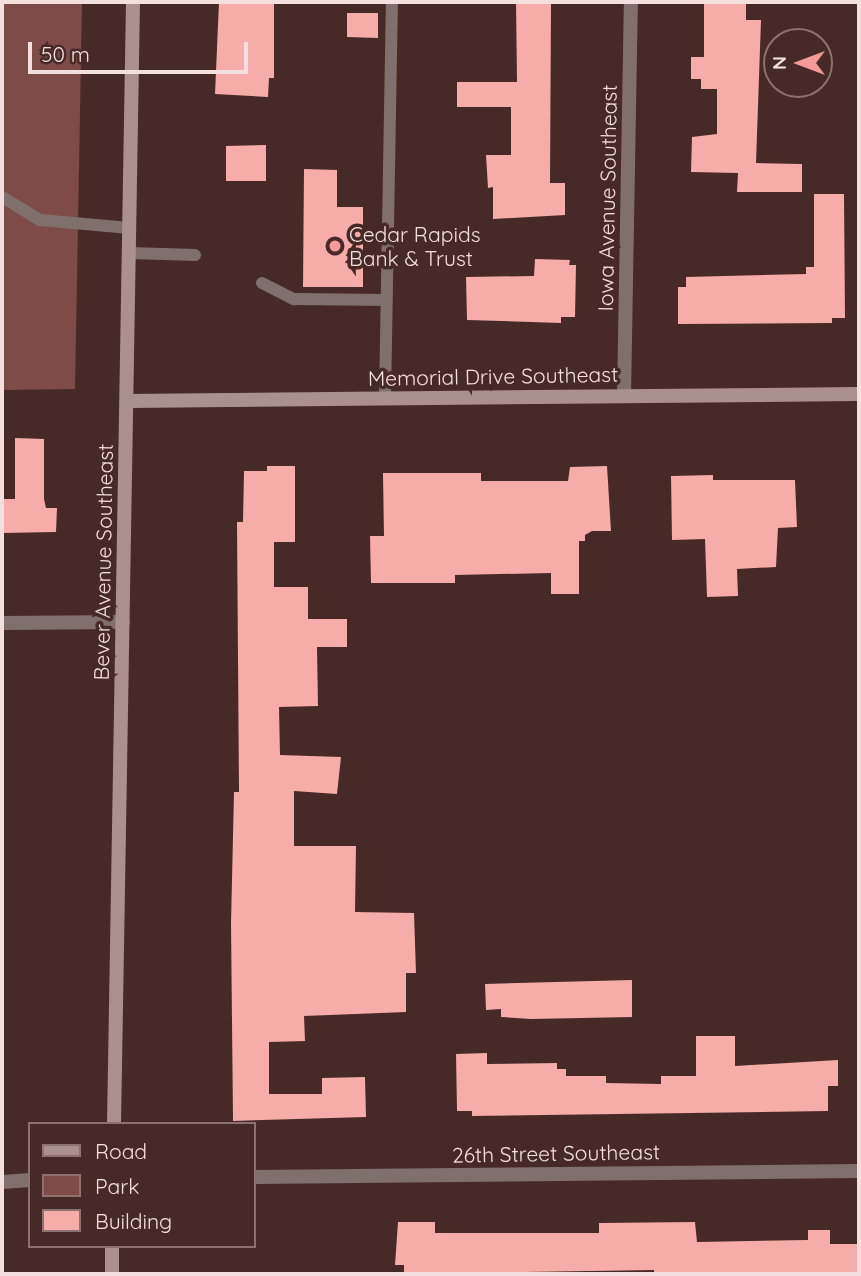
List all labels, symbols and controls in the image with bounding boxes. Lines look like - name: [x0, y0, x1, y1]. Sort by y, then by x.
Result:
- scale bar: [32, 28, 252, 72]
- north arrow: [763, 28, 833, 98]
- text: 50 m: [41, 41, 90, 67]
- text: N: [767, 56, 791, 70]
- street label: Iowa Avenue Southeast: [592, 84, 622, 312]
- place label: Cedar Rapids Bank & Trust: [349, 221, 481, 271]
- marker: Cedar Rapids Bank & Trust: [327, 238, 343, 254]
- street label: Memorial Drive Southeast: [368, 361, 618, 391]
- street label: Bever Avenue Southeast: [88, 443, 118, 681]
- legend: [28, 1122, 256, 1248]
- text: Road: [95, 1138, 147, 1164]
- street label: 26th Street Southeast: [452, 1139, 660, 1167]
- text: Park: [95, 1173, 139, 1199]
- text: Building: [95, 1208, 172, 1234]

